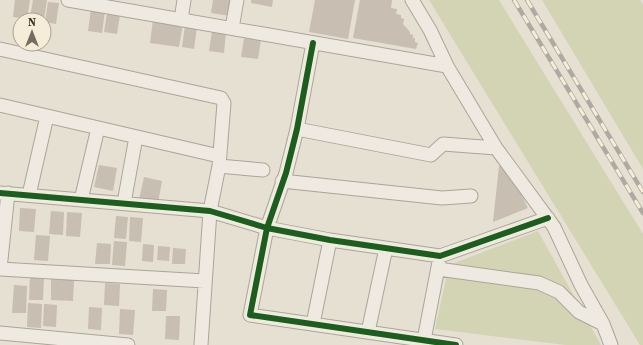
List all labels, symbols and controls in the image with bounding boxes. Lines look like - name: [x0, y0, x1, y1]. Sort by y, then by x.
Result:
- north arrow: [12, 12, 52, 52]
- text: N: [28, 15, 36, 30]

